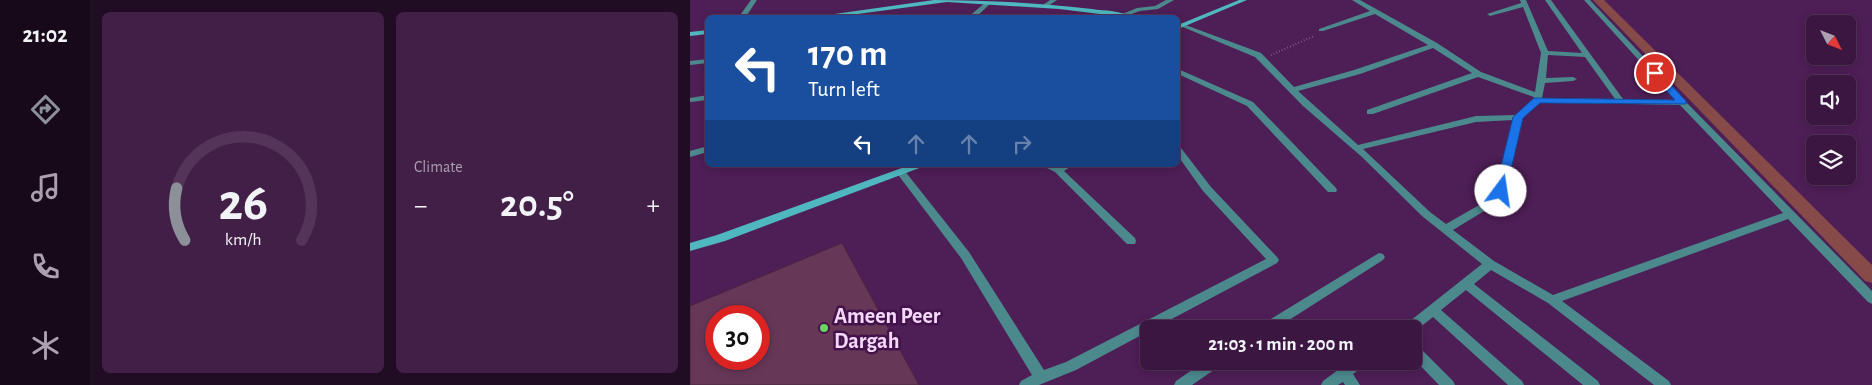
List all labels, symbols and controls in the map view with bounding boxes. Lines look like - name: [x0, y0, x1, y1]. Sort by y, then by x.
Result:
- north arrow: [1806, 15, 1856, 65]
- map controls: [1806, 15, 1856, 185]
- text: 21:02: [22, 24, 68, 46]
- icon: left: [725, 35, 790, 100]
- text: 170 m: [808, 37, 888, 72]
- pin: [1634, 52, 1676, 94]
- icon: arrive: [1641, 59, 1669, 87]
- button: sound: [1806, 75, 1856, 125]
- text: Turn left: [808, 78, 880, 100]
- icon: directions: [28, 92, 63, 127]
- icon: left: [849, 130, 877, 158]
- icon: ahead: [902, 130, 930, 158]
- icon: ahead: [955, 130, 983, 158]
- icon: right: [1008, 130, 1036, 158]
- button: layers: [1806, 135, 1856, 185]
- text: Climate: [414, 159, 463, 175]
- position arrow: [1474, 164, 1526, 216]
- icon: music: [28, 170, 63, 205]
- text: 26: [218, 177, 268, 229]
- text: 20.5°: [500, 186, 574, 224]
- text: −: [414, 192, 427, 220]
- text: +: [647, 192, 660, 220]
- text: km/h: [225, 231, 261, 249]
- icon: phone: [28, 249, 63, 284]
- speed limit sign: 30: [705, 305, 770, 370]
- place label: Ameen Peer Dargah: [834, 305, 941, 352]
- marker: Ameen Peer Dargah: [818, 322, 830, 334]
- icon: climate: [28, 328, 63, 363]
- text: 21:03 · 1 min · 200 m: [1208, 335, 1354, 354]

